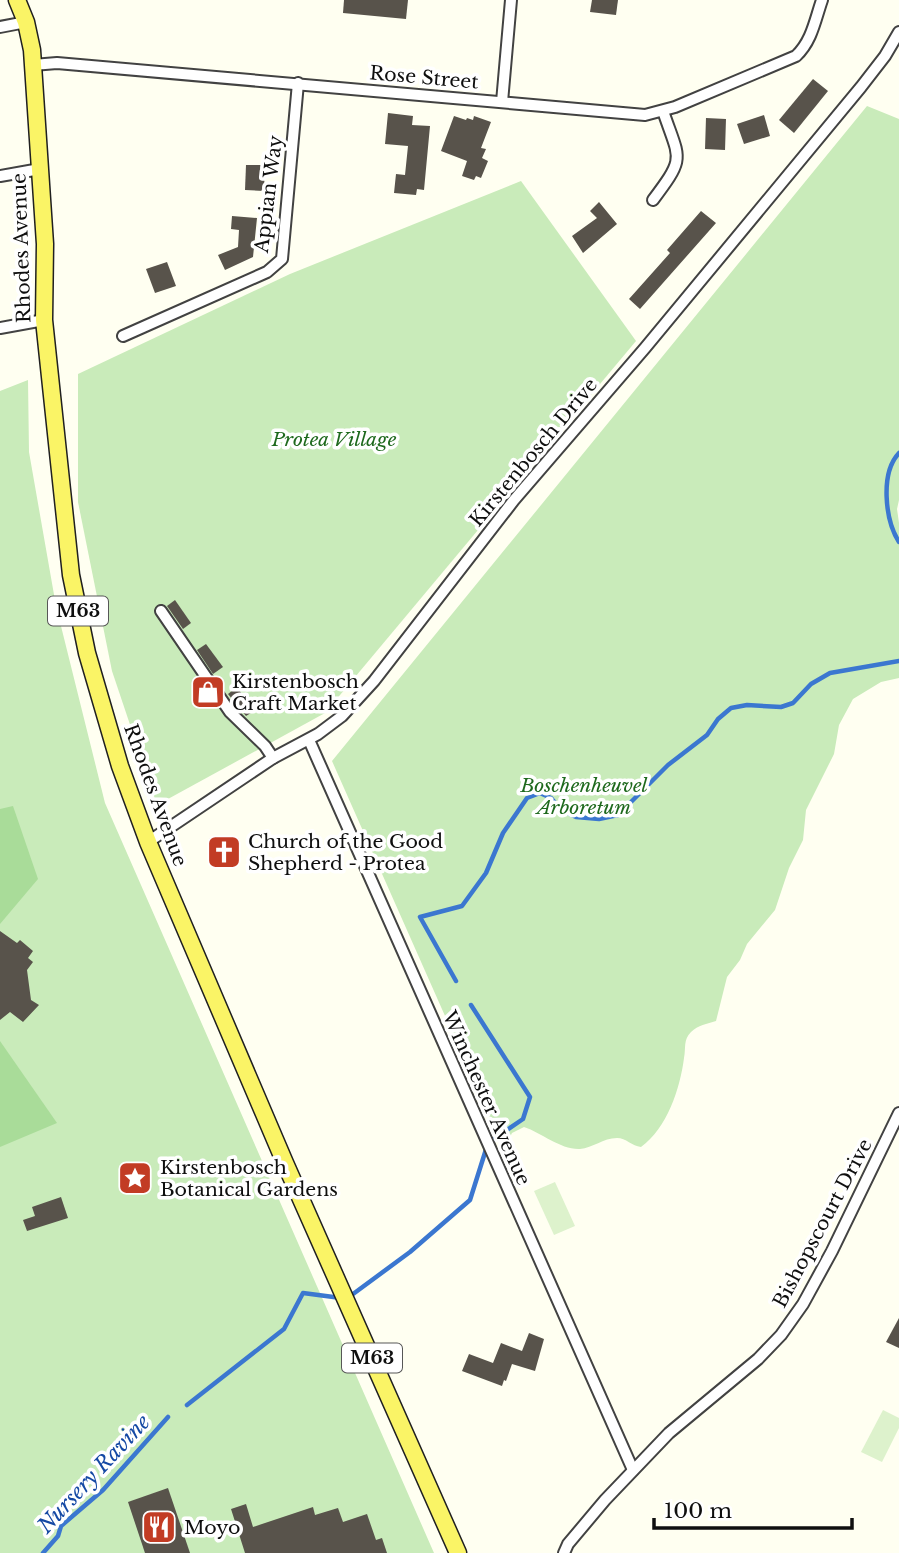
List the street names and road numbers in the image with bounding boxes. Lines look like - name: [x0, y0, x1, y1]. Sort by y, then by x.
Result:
- street label: Rose Street: [368, 61, 480, 94]
- street label: Appian Way: [250, 134, 287, 255]
- street label: Rhodes Avenue: [7, 173, 36, 323]
- street label: Kirstenbosch Drive: [465, 373, 602, 531]
- road number: M63: [48, 596, 108, 626]
- street label: Rhodes Avenue: [119, 721, 192, 870]
- street label: Winchester Avenue: [437, 1007, 535, 1189]
- street label: Bishopscourt Drive: [768, 1135, 877, 1312]
- road number: M63: [342, 1344, 402, 1372]

